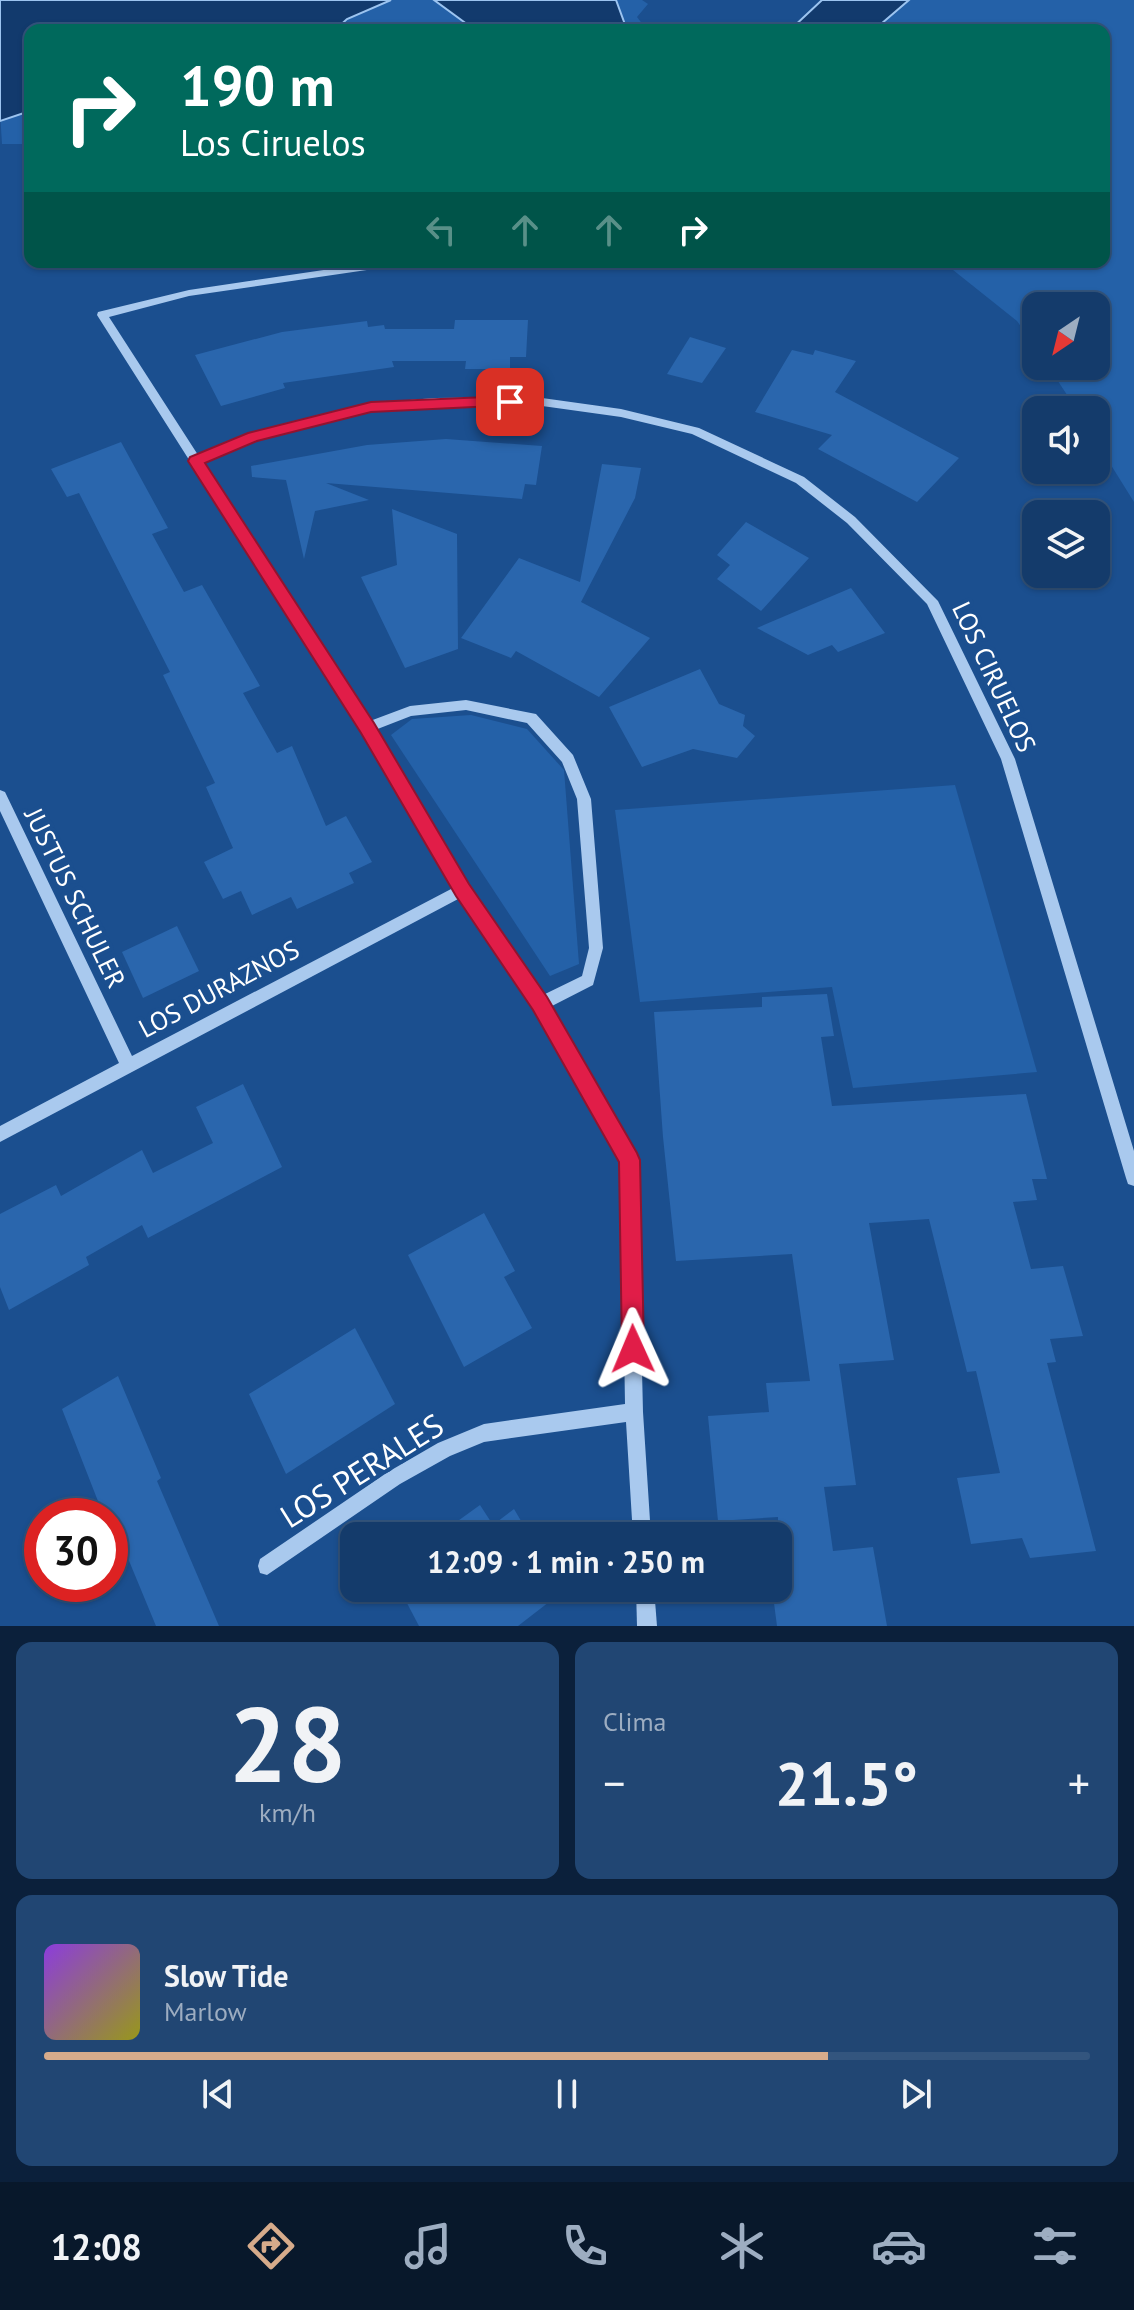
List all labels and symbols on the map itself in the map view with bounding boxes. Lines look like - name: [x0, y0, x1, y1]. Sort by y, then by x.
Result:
- north arrow: [1022, 292, 1110, 380]
- pin: [476, 368, 544, 436]
- street label: LOS CIRUELOS: [945, 596, 1044, 757]
- street label: JUSTUS SCHULER: [17, 801, 133, 993]
- street label: LOS DURAZNOS: [133, 932, 305, 1045]
- position arrow: [591, 1307, 675, 1391]
- street label: LOS PERALES: [272, 1403, 451, 1537]
- speed limit sign: 30: [24, 1498, 128, 1602]

